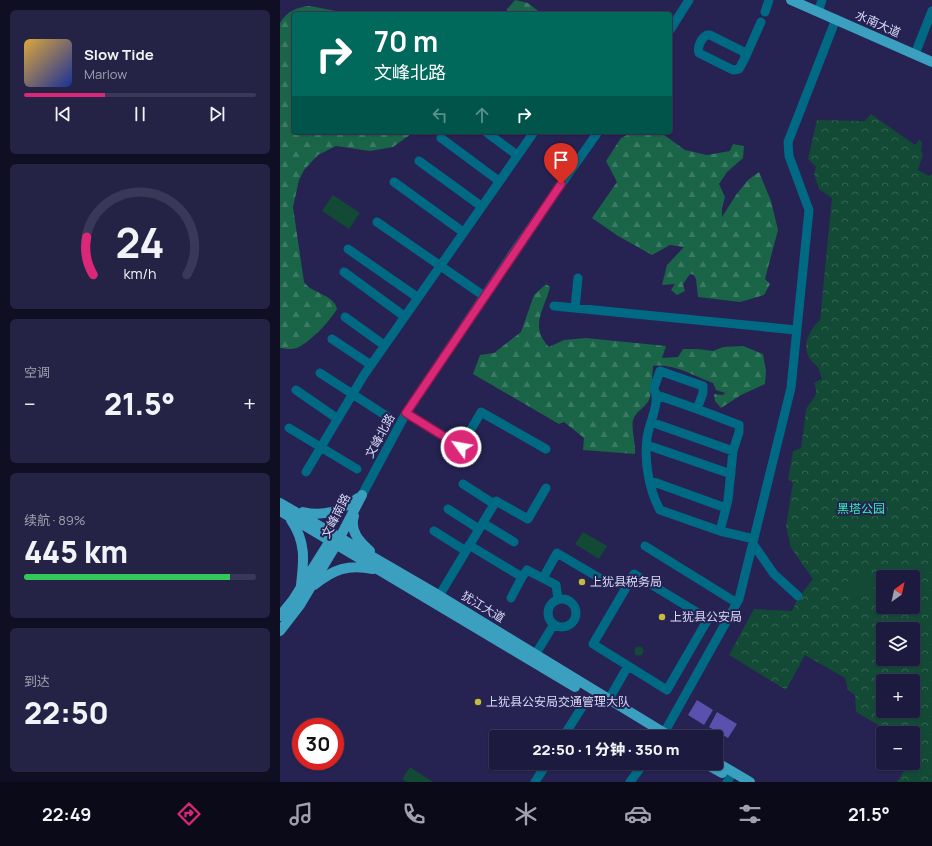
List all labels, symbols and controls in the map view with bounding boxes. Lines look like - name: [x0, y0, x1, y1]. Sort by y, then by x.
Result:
- street label: 水南大道: [853, 6, 904, 41]
- text: 70 m: [374, 22, 438, 60]
- icon: right: [308, 28, 360, 80]
- text: Slow Tide: [84, 44, 154, 65]
- text: 文峰北路: [374, 60, 446, 84]
- text: Marlow: [84, 65, 127, 83]
- icon: previous: [52, 103, 74, 125]
- icon: pause: [129, 103, 151, 125]
- icon: next: [206, 103, 228, 125]
- icon: left: [429, 104, 451, 126]
- icon: ahead: [471, 104, 493, 126]
- icon: right: [513, 104, 535, 126]
- pin: [544, 143, 578, 184]
- icon: arrive: [550, 149, 572, 171]
- text: 24: [115, 213, 165, 269]
- text: km/h: [123, 263, 157, 282]
- text: 空调: [24, 363, 50, 381]
- text: 21.5°: [104, 383, 175, 424]
- text: −: [24, 389, 36, 419]
- text: +: [243, 389, 256, 419]
- street label: 文峰北路: [361, 411, 398, 461]
- position arrow: [440, 426, 482, 468]
- street label: 文峰南路: [317, 491, 354, 541]
- park label: 黑塔公园: [837, 500, 885, 517]
- text: 续航 · 89%: [24, 511, 85, 529]
- text: 445 km: [24, 531, 128, 572]
- north arrow: [876, 570, 920, 614]
- map controls: [876, 570, 920, 770]
- place label: 上犹县税务局: [590, 573, 662, 590]
- marker: 上犹县税务局: [577, 577, 587, 587]
- street label: 犹江大道: [458, 587, 508, 626]
- place label: 上犹县公安局: [670, 608, 742, 625]
- marker: 上犹县公安局: [657, 612, 667, 622]
- button: layers: [876, 622, 920, 666]
- text: 到达: [24, 672, 50, 690]
- button: +: [876, 674, 920, 718]
- text: 22:50: [24, 692, 109, 733]
- place label: 上犹县公安局交通管理大队: [486, 693, 630, 710]
- marker: 上犹县公安局交通管理大队: [473, 697, 483, 707]
- speed limit sign: 30: [292, 718, 344, 770]
- button: −: [876, 726, 920, 770]
- text: 22:50 · 1 分钟 · 350 m: [532, 739, 680, 760]
- icon: directions: [175, 800, 203, 828]
- icon: music: [287, 800, 315, 828]
- icon: phone: [400, 800, 428, 828]
- icon: climate: [512, 800, 540, 828]
- icon: car: [624, 800, 652, 828]
- icon: filters: [736, 800, 764, 828]
- text: 22:49: [42, 802, 91, 826]
- text: 21.5°: [848, 802, 890, 826]

